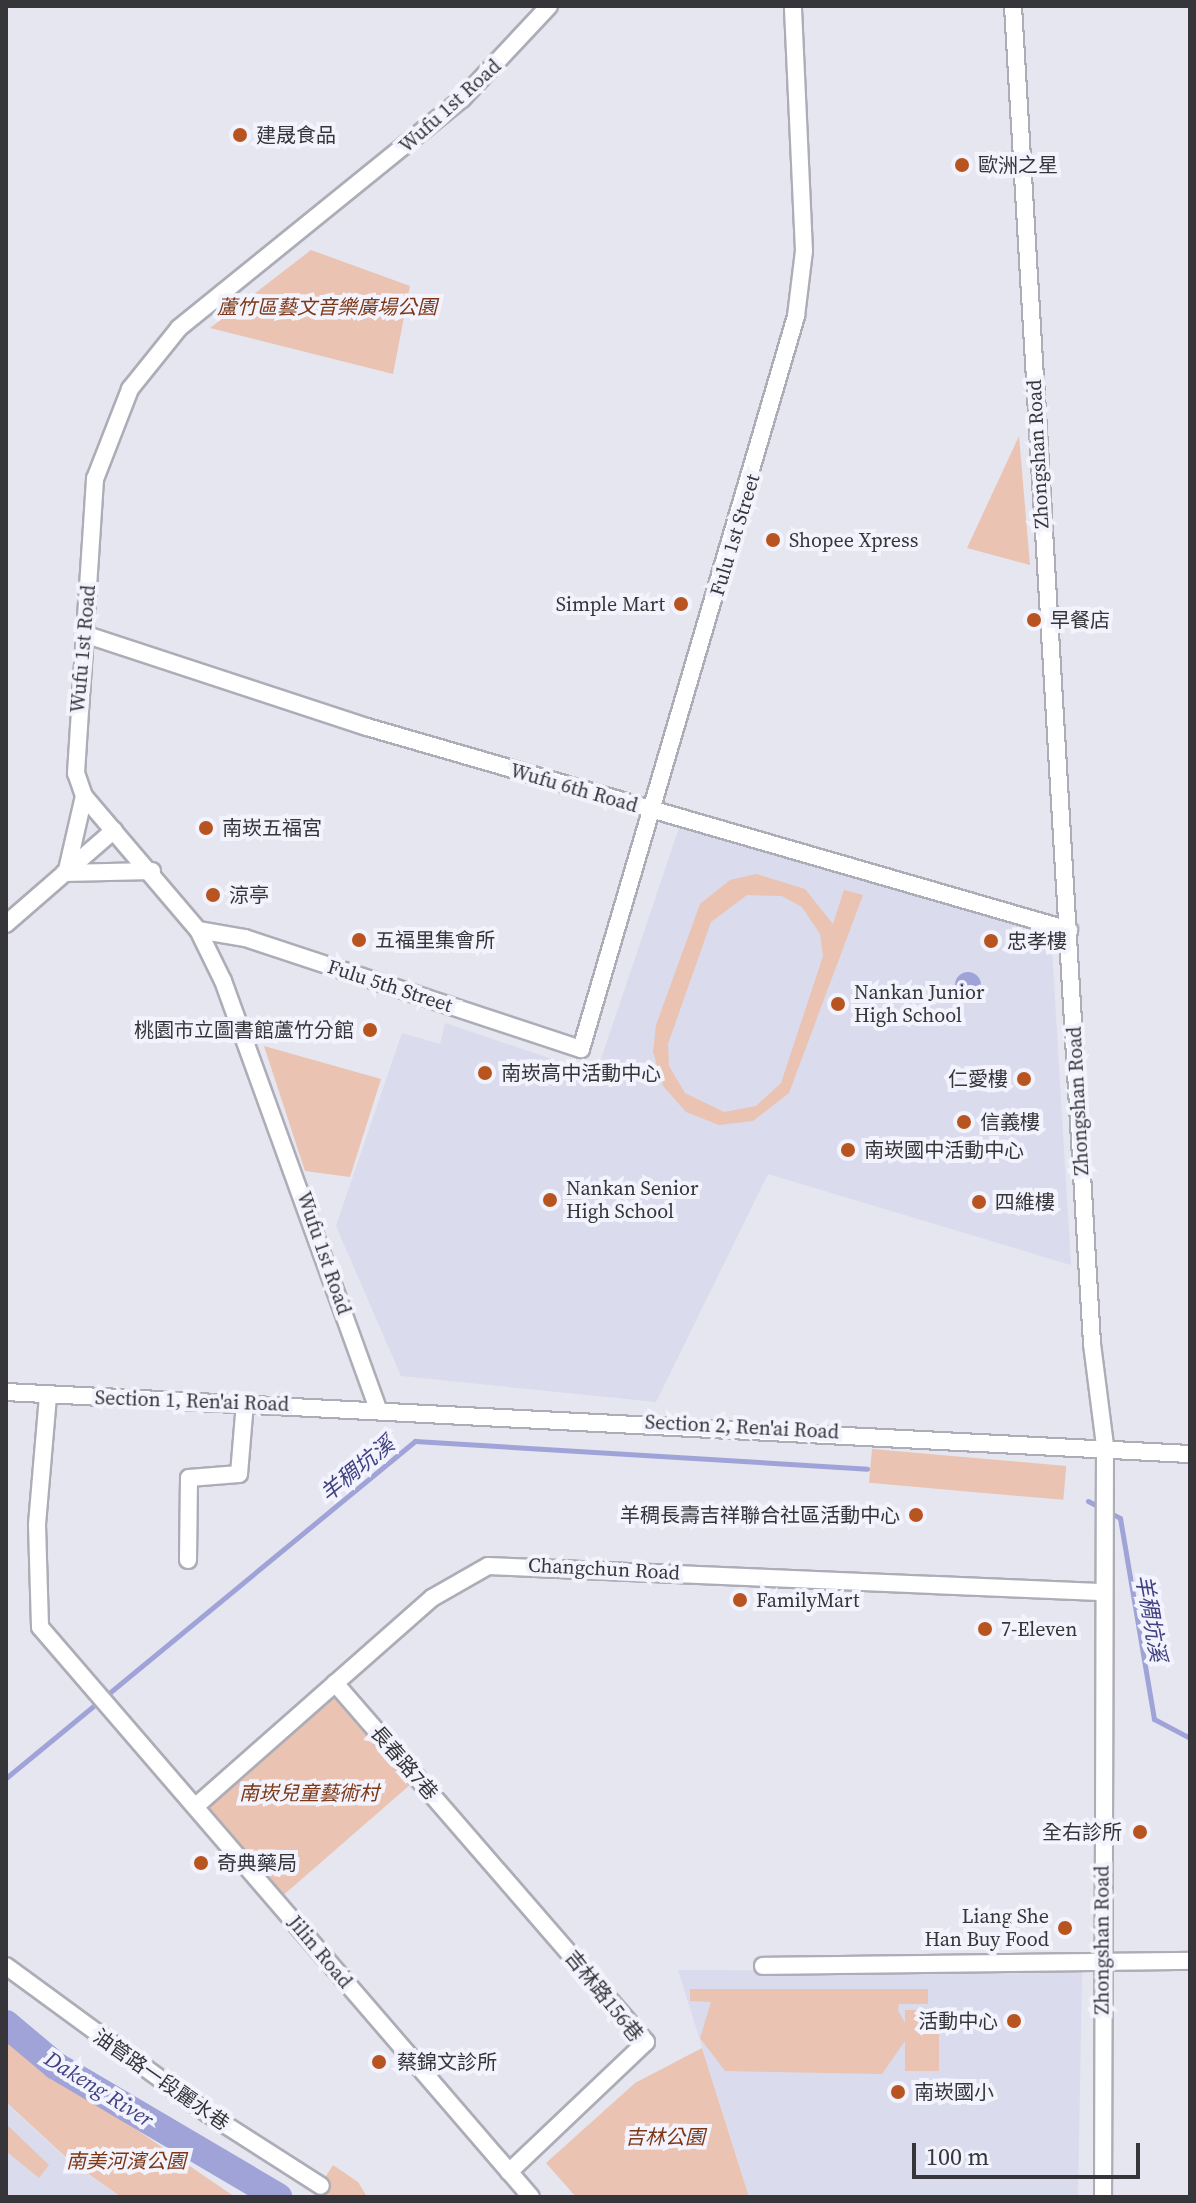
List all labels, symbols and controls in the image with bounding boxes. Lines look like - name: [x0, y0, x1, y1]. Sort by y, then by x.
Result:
- street label: Wufu 1st Road: [394, 54, 506, 158]
- place label: 建晟食品: [256, 123, 336, 147]
- marker: 建晟食品: [231, 126, 249, 144]
- place label: 歐洲之星: [978, 153, 1058, 177]
- marker: 歐洲之星: [953, 156, 971, 174]
- park label: 蘆竹區藝文音樂廣場公園: [217, 295, 437, 319]
- street label: Zhongshan Road: [1022, 379, 1054, 529]
- street label: Fulu 1st Street: [705, 471, 765, 599]
- place label: Shopee Xpress: [789, 528, 918, 552]
- marker: Shopee Xpress: [764, 531, 782, 549]
- street label: Wufu 1st Road: [65, 584, 101, 714]
- place label: Simple Mart: [556, 592, 665, 616]
- marker: Simple Mart: [672, 595, 690, 613]
- place label: 早餐店: [1050, 608, 1110, 632]
- marker: 早餐店: [1025, 611, 1043, 629]
- street label: Wufu 6th Road: [507, 758, 641, 818]
- place label: 南崁五福宮: [222, 816, 322, 840]
- marker: 南崁五福宮: [197, 819, 215, 837]
- place label: 涼亭: [229, 883, 269, 907]
- marker: 涼亭: [204, 886, 222, 904]
- place label: 五福里集會所: [375, 928, 495, 952]
- place label: 忠孝樓: [1007, 929, 1067, 953]
- marker: 五福里集會所: [350, 931, 368, 949]
- marker: 忠孝樓: [982, 932, 1000, 950]
- street label: Fulu 5th Street: [325, 955, 455, 1017]
- place label: Nankan Junior High School: [854, 980, 985, 1027]
- marker: Nankan Junior High School: [829, 995, 847, 1013]
- place label: 桃園市立圖書館蘆竹分館: [134, 1018, 354, 1042]
- marker: 桃園市立圖書館蘆竹分館: [361, 1021, 379, 1039]
- street label: Zhongshan Road: [1062, 1026, 1094, 1176]
- place label: 南崁高中活動中心: [501, 1061, 661, 1085]
- marker: 南崁高中活動中心: [476, 1064, 494, 1082]
- place label: 仁愛樓: [948, 1067, 1008, 1091]
- marker: 仁愛樓: [1015, 1070, 1033, 1088]
- place label: 信義樓: [980, 1110, 1040, 1134]
- marker: 信義樓: [955, 1113, 973, 1131]
- place label: 南崁國中活動中心: [864, 1138, 1024, 1162]
- marker: 南崁國中活動中心: [839, 1141, 857, 1159]
- place label: Nankan Senior High School: [566, 1176, 698, 1223]
- street label: Wufu 1st Road: [292, 1188, 356, 1318]
- place label: 四維樓: [995, 1190, 1055, 1214]
- marker: Nankan Senior High School: [541, 1191, 559, 1209]
- marker: 四維樓: [970, 1193, 988, 1211]
- street label: Section 1, Ren'ai Road: [94, 1386, 290, 1416]
- street label: Section 2, Ren'ai Road: [644, 1410, 840, 1444]
- water label: 羊稠坑溪: [314, 1431, 400, 1507]
- place label: 羊稠長壽吉祥聯合社區活動中心: [620, 1503, 900, 1527]
- marker: 羊稠長壽吉祥聯合社區活動中心: [907, 1506, 925, 1524]
- street label: Changchun Road: [527, 1553, 681, 1585]
- water label: 羊稠坑溪: [1130, 1572, 1172, 1664]
- place label: FamilyMart: [756, 1588, 859, 1612]
- marker: FamilyMart: [731, 1591, 749, 1609]
- place label: 7-Eleven: [1001, 1617, 1077, 1641]
- marker: 7-Eleven: [976, 1620, 994, 1638]
- street label: 長春路7巷: [365, 1721, 443, 1805]
- park label: 南崁兒童藝術村: [239, 1781, 379, 1805]
- place label: 全右診所: [1042, 1820, 1122, 1844]
- marker: 全右診所: [1129, 1821, 1151, 1843]
- place label: 奇典藥局: [217, 1851, 297, 1875]
- marker: 奇典藥局: [192, 1854, 210, 1872]
- street label: Zhongshan Road: [1090, 1865, 1114, 2015]
- place label: Liang She Han Buy Food: [924, 1904, 1049, 1951]
- street label: Jilin Road: [283, 1911, 357, 1993]
- marker: Liang She Han Buy Food: [1056, 1919, 1074, 1937]
- street label: 吉林路156巷: [560, 1946, 648, 2046]
- place label: 活動中心: [918, 2009, 998, 2033]
- marker: 活動中心: [1005, 2012, 1023, 2030]
- street label: 油管路一段麗水巷: [89, 2024, 233, 2136]
- water label: Dakeng River: [40, 2045, 158, 2133]
- place label: 蔡錦文診所: [397, 2050, 497, 2074]
- marker: 蔡錦文診所: [368, 2051, 390, 2073]
- place label: 南崁國小: [914, 2080, 994, 2104]
- marker: 南崁國小: [889, 2083, 907, 2101]
- park label: 吉林公園: [625, 2125, 705, 2149]
- scale bar: [916, 2127, 1144, 2177]
- text: 100 m: [926, 2140, 989, 2173]
- park label: 南美河濱公園: [66, 2149, 186, 2173]

